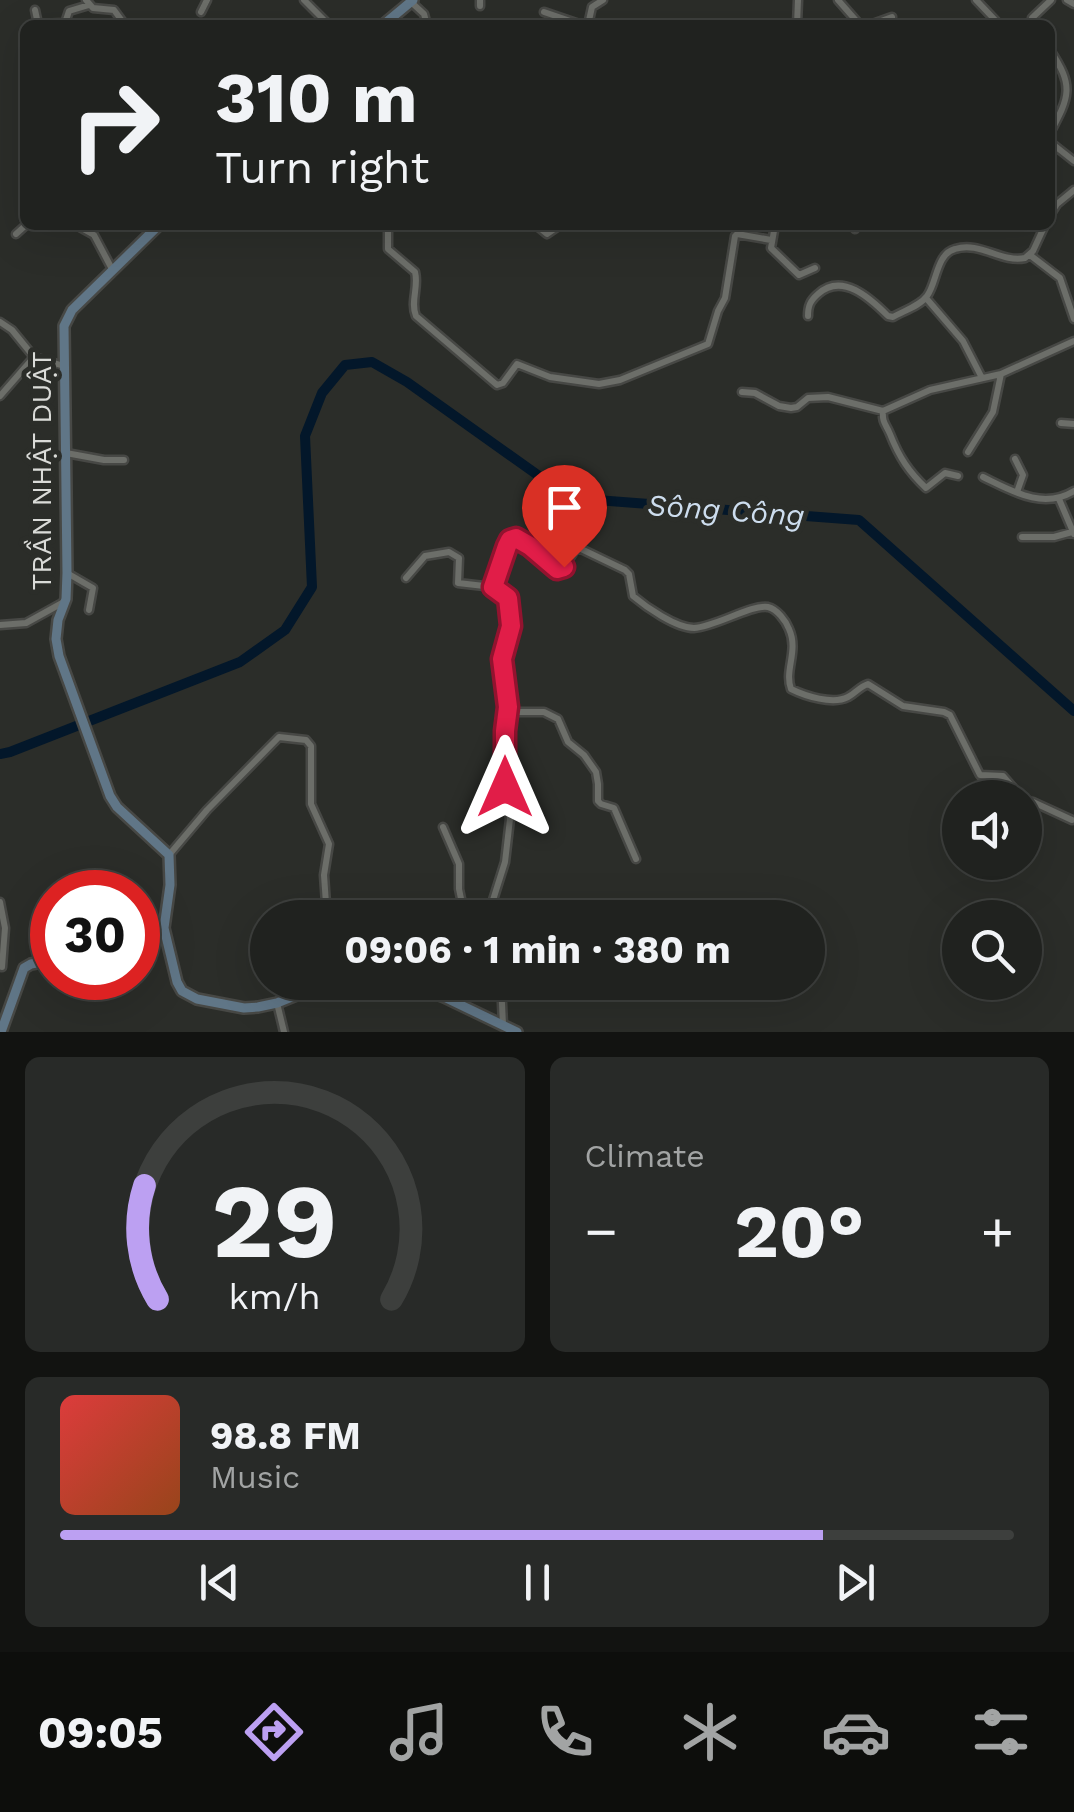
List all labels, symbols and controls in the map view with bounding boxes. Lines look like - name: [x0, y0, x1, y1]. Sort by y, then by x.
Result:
- text: 310 m: [215, 57, 418, 139]
- icon: right: [50, 60, 180, 190]
- text: Turn right: [215, 141, 429, 194]
- street label: TRẦN NHẬT DUẬT: [23, 351, 58, 591]
- pin: [522, 465, 607, 568]
- icon: arrive: [537, 480, 592, 535]
- water label: Sông Công: [646, 487, 806, 533]
- position arrow: [453, 735, 557, 839]
- map controls: [942, 780, 1042, 1000]
- button: sound: [942, 780, 1042, 880]
- speed limit sign: 30: [30, 870, 160, 1000]
- button: search: [942, 900, 1042, 1000]
- text: 09:06 · 1 min · 380 m: [344, 928, 731, 972]
- text: Climate: [585, 1137, 705, 1175]
- text: 29: [212, 1160, 338, 1282]
- text: 20°: [734, 1187, 864, 1275]
- text: −: [585, 1199, 618, 1263]
- text: +: [981, 1199, 1014, 1263]
- text: km/h: [229, 1276, 321, 1318]
- text: 98.8 FM: [210, 1414, 361, 1458]
- text: Music: [210, 1458, 300, 1496]
- icon: previous: [192, 1555, 247, 1610]
- icon: pause: [510, 1555, 565, 1610]
- icon: next: [828, 1555, 883, 1610]
- icon: directions: [239, 1697, 309, 1767]
- icon: music: [384, 1697, 454, 1767]
- icon: phone: [530, 1697, 600, 1767]
- icon: climate: [675, 1697, 745, 1767]
- icon: car: [821, 1697, 891, 1767]
- icon: filters: [966, 1697, 1036, 1767]
- text: 09:05: [38, 1706, 163, 1759]

